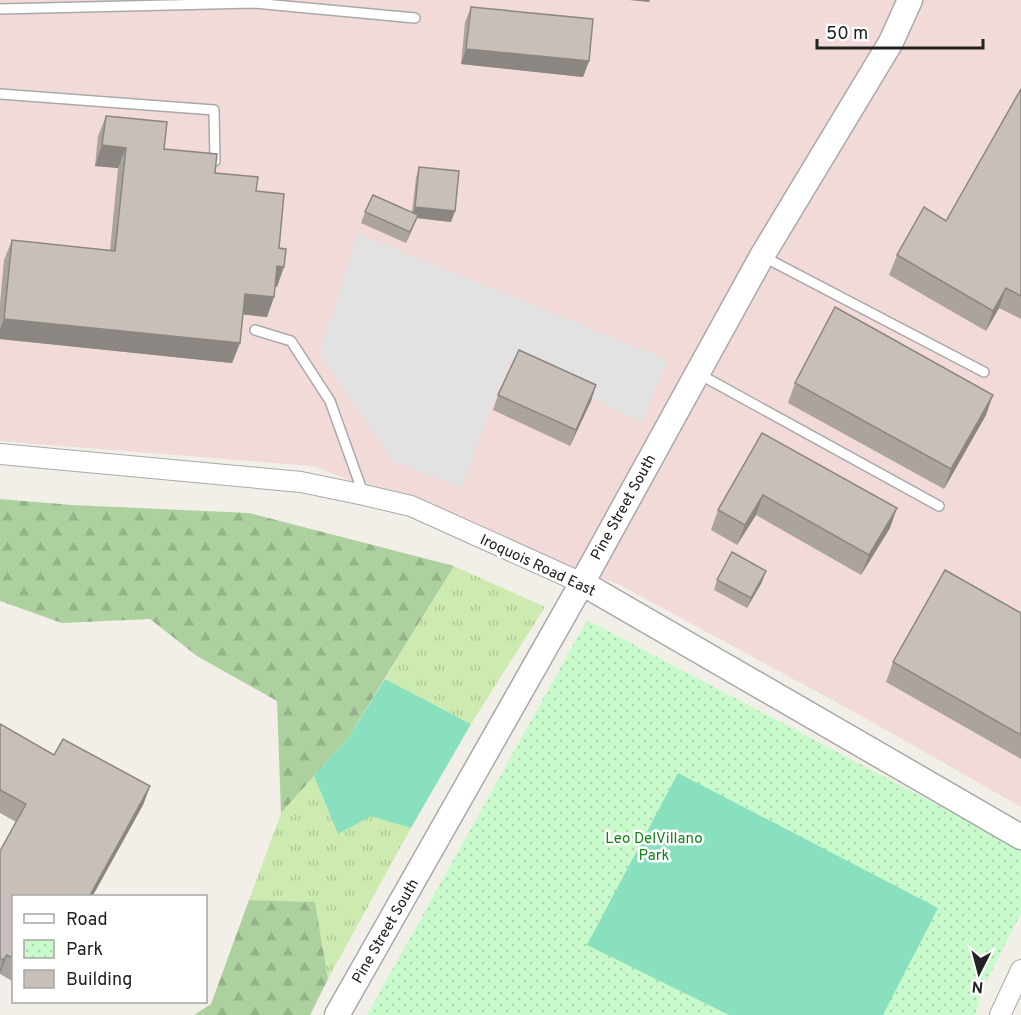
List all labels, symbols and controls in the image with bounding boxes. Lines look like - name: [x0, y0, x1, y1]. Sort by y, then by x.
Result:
- scale bar: [817, 12, 984, 50]
- text: 50 m: [826, 23, 868, 46]
- street label: Pine Street South: [587, 452, 661, 564]
- street label: Iroquois Road East: [476, 531, 598, 601]
- park label: Leo DelVillano Park: [605, 830, 703, 866]
- street label: Pine Street South: [349, 876, 424, 987]
- legend: [12, 895, 207, 1003]
- text: Road: [66, 909, 108, 932]
- text: Park: [66, 939, 103, 962]
- north arrow: [949, 943, 1009, 1003]
- text: Building: [66, 969, 132, 992]
- text: N: [971, 975, 984, 996]

